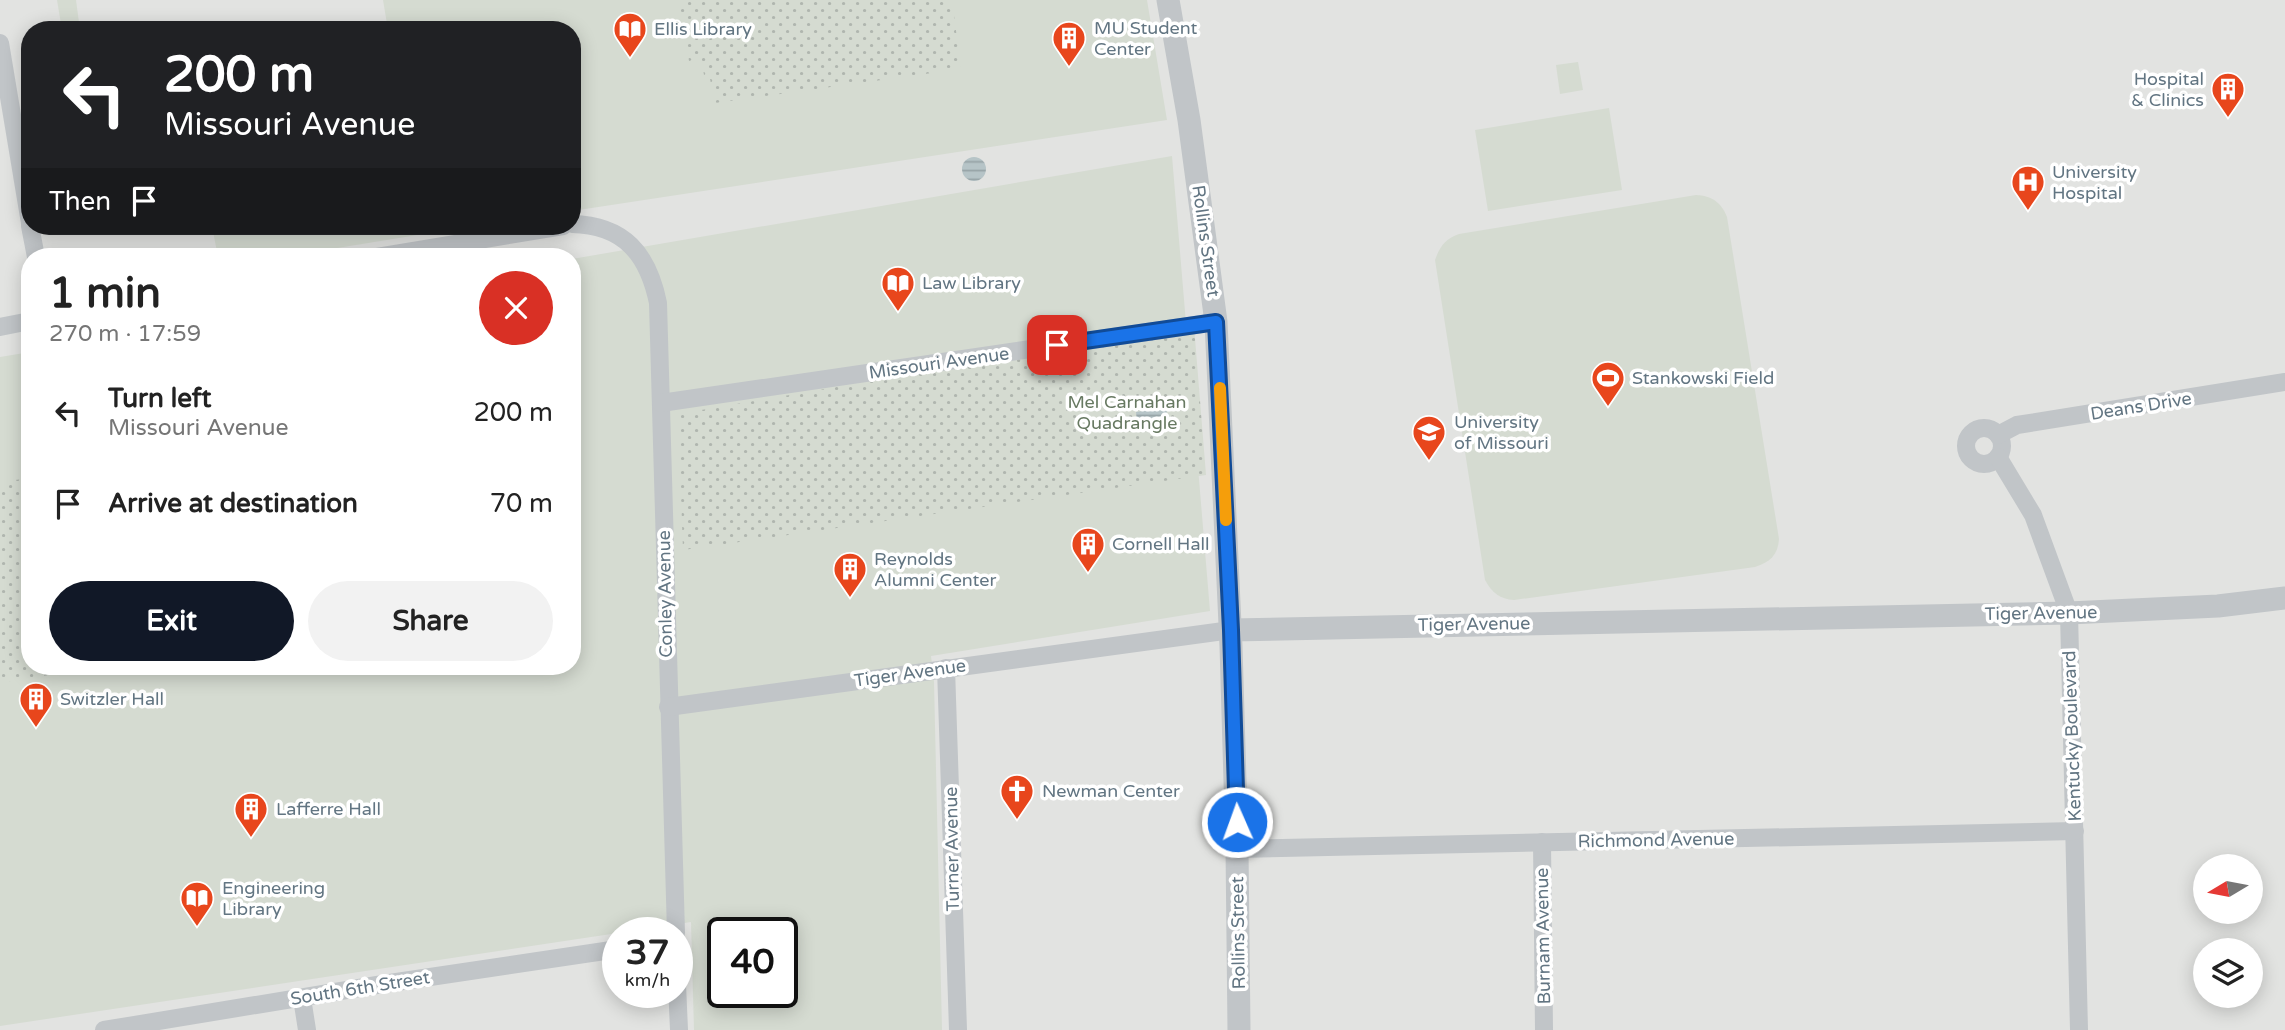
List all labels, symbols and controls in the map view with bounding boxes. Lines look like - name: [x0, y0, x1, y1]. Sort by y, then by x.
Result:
- library icon: Ellis Library: [611, 10, 649, 59]
- place label: MU Student Center: [1094, 17, 1198, 60]
- place label: Ellis Library: [654, 18, 752, 40]
- building icon: MU Student Center: [1050, 19, 1088, 68]
- text: 200 m: [164, 46, 314, 105]
- icon: left: [49, 49, 140, 140]
- place label: Hospital & Clinics: [2131, 68, 2204, 111]
- building icon: Hospital & Clinics: [2209, 70, 2247, 119]
- text: Missouri Avenue: [164, 106, 415, 144]
- place label: University Hospital: [2052, 161, 2137, 204]
- hospital icon: University Hospital: [2009, 163, 2047, 212]
- icon: arrive: [125, 182, 163, 220]
- street label: Rollins Street: [1187, 184, 1225, 299]
- text: Then: [49, 186, 111, 217]
- library icon: Law Library: [879, 264, 917, 313]
- text: 1 min: [49, 268, 161, 319]
- button: close: [479, 271, 553, 345]
- place label: Law Library: [922, 272, 1021, 294]
- pin: [1027, 315, 1087, 375]
- text: 270 m · 17:59: [49, 320, 201, 348]
- icon: arrive: [1038, 326, 1076, 364]
- street label: Missouri Avenue: [867, 342, 1011, 384]
- sports icon: Stankowski Field: [1589, 359, 1627, 408]
- place label: Stankowski Field: [1632, 367, 1774, 389]
- text: Turn left: [108, 383, 211, 414]
- street label: Deans Drive: [2089, 387, 2193, 425]
- park label: Mel Carnahan Quadrangle: [1067, 391, 1187, 434]
- icon: left: [49, 394, 87, 432]
- text: 200 m: [473, 397, 553, 428]
- place label: University of Missouri: [1454, 411, 1549, 454]
- school or university icon: University of Missouri: [1410, 413, 1448, 462]
- text: Missouri Avenue: [108, 414, 289, 442]
- icon: arrive: [49, 485, 87, 523]
- text: Arrive at destination: [108, 488, 358, 519]
- text: 70 m: [490, 488, 553, 519]
- building icon: Cornell Hall: [1069, 525, 1107, 574]
- street label: Conley Avenue: [653, 530, 677, 658]
- place label: Cornell Hall: [1112, 533, 1210, 555]
- place label: Reynolds Alumni Center: [874, 548, 997, 591]
- building icon: Reynolds Alumni Center: [831, 550, 869, 599]
- button: Exit: [49, 581, 294, 661]
- button: Share: [308, 581, 553, 661]
- street label: Tiger Avenue: [1984, 601, 2098, 625]
- street label: Tiger Avenue: [1417, 612, 1531, 636]
- street label: Kentucky Boulevard: [2058, 650, 2086, 822]
- street label: Tiger Avenue: [853, 654, 967, 692]
- building icon: Switzler Hall: [17, 680, 55, 729]
- place label: Switzler Hall: [60, 688, 164, 710]
- church icon: Newman Center: [998, 772, 1036, 821]
- place label: Newman Center: [1042, 780, 1180, 802]
- position arrow: [1200, 785, 1274, 859]
- street label: Turner Avenue: [940, 786, 964, 912]
- building icon: Lafferre Hall: [232, 790, 270, 839]
- place label: Lafferre Hall: [276, 798, 381, 820]
- street label: Richmond Avenue: [1577, 828, 1735, 852]
- north arrow: [2193, 854, 2263, 924]
- map controls: [2193, 854, 2263, 1008]
- street label: Burnam Avenue: [1531, 867, 1555, 1005]
- street label: Rollins Street: [1226, 876, 1250, 990]
- place label: Engineering Library: [222, 877, 325, 920]
- library icon: Engineering Library: [178, 879, 216, 928]
- speed limit sign: 40: [707, 917, 798, 1008]
- text: 37: [626, 932, 669, 974]
- button: layers: [2193, 938, 2263, 1008]
- street label: South 6th Street: [289, 966, 431, 1010]
- text: km/h: [625, 969, 670, 991]

